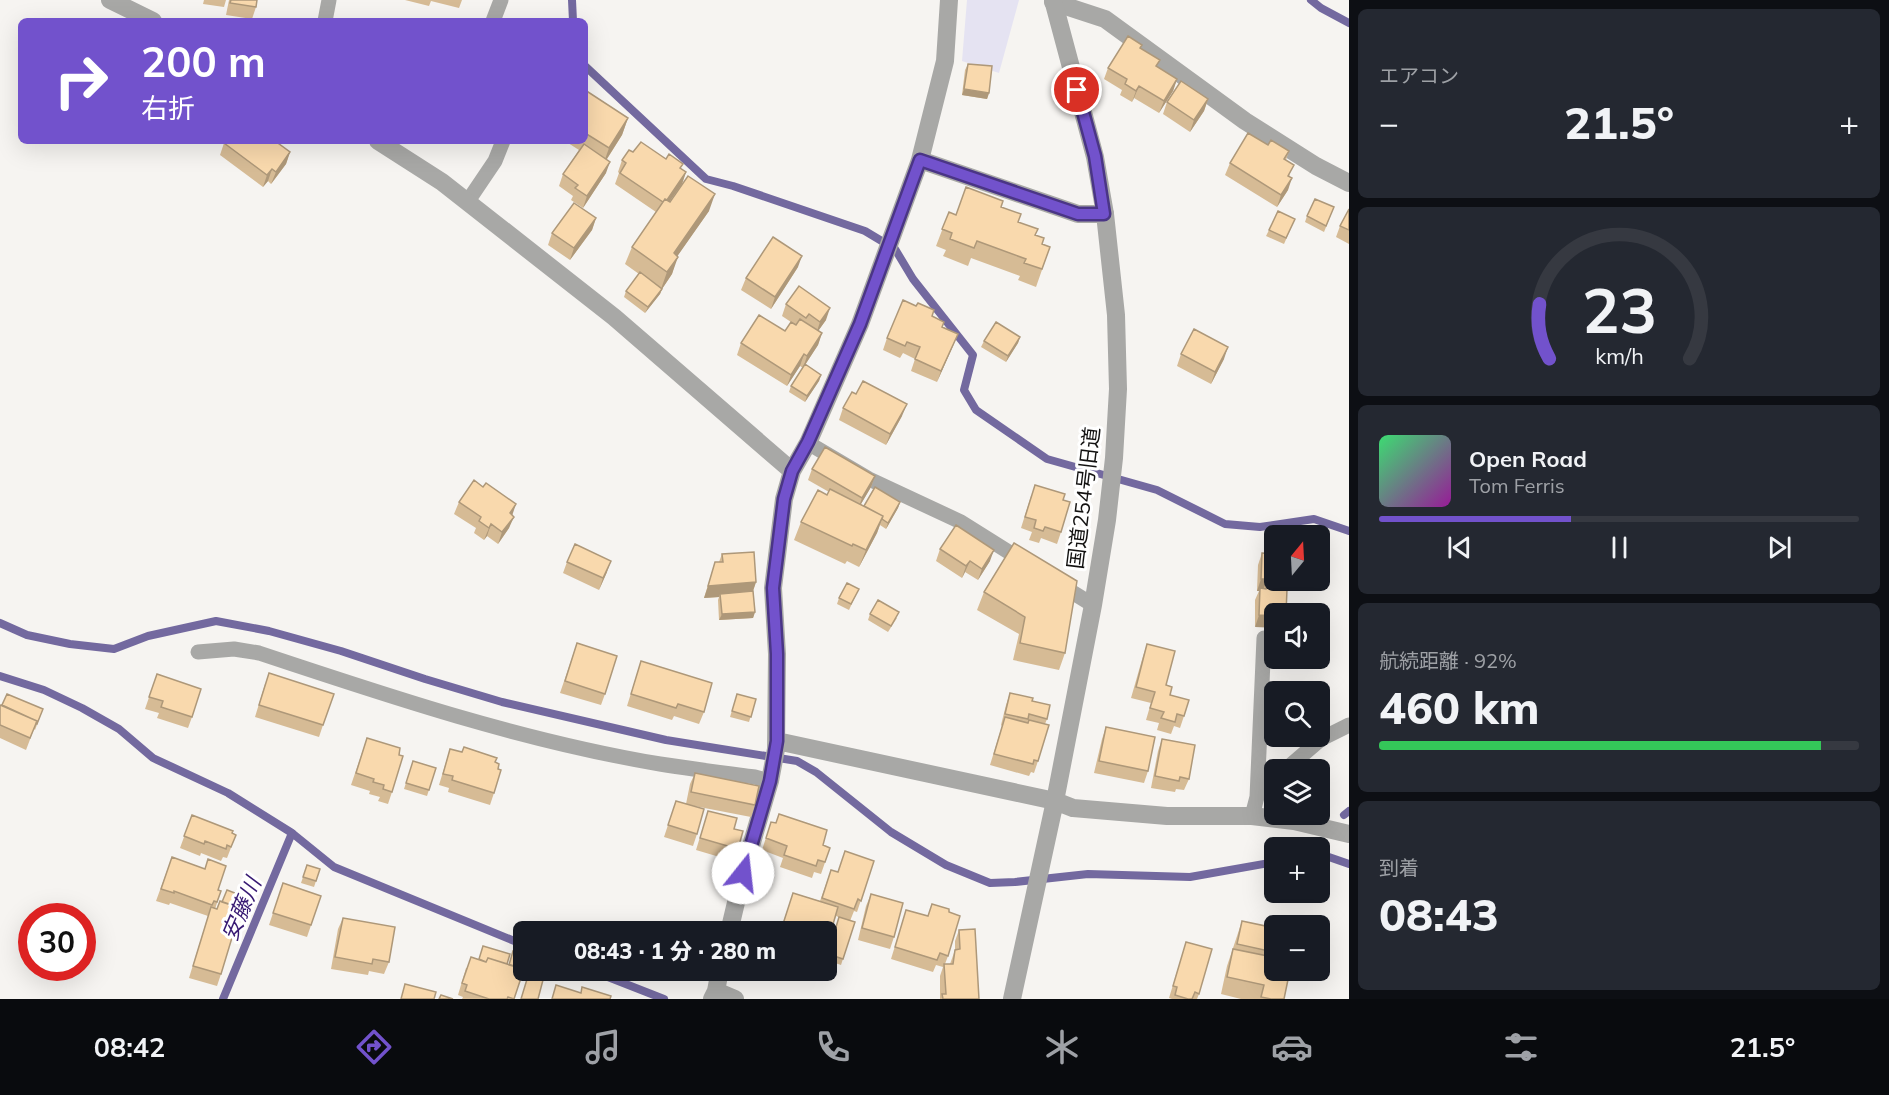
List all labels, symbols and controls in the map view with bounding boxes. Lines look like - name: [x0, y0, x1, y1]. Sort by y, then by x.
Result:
- text: 200 m: [141, 35, 266, 88]
- icon: right: [42, 42, 120, 120]
- text: エアコン: [1379, 63, 1459, 88]
- pin: [1051, 64, 1102, 115]
- icon: arrive: [1060, 73, 1093, 106]
- text: 右折: [141, 91, 195, 125]
- text: 21.5°: [1564, 94, 1674, 150]
- text: −: [1379, 102, 1399, 143]
- text: +: [1839, 102, 1859, 143]
- text: 23: [1582, 270, 1656, 349]
- text: km/h: [1595, 342, 1643, 369]
- street label: 国道254号旧道: [1061, 425, 1105, 570]
- text: Open Road: [1469, 445, 1587, 473]
- text: Tom Ferris: [1469, 473, 1565, 498]
- north arrow: [1264, 525, 1330, 591]
- map controls: [1264, 525, 1330, 981]
- icon: previous: [1443, 531, 1476, 564]
- icon: pause: [1603, 531, 1636, 564]
- icon: next: [1763, 531, 1796, 564]
- button: sound: [1264, 603, 1330, 669]
- text: 航続距離 · 92%: [1379, 648, 1517, 673]
- text: 460 km: [1379, 679, 1540, 735]
- button: search: [1264, 681, 1330, 747]
- button: layers: [1264, 759, 1330, 825]
- button: +: [1264, 837, 1330, 903]
- position arrow: [711, 841, 775, 905]
- text: 到着: [1379, 855, 1419, 880]
- water label: 安藤川: [215, 871, 268, 945]
- text: 08:43: [1379, 886, 1499, 942]
- speed limit sign: 30: [18, 903, 96, 981]
- button: −: [1264, 915, 1330, 981]
- text: 08:43 · 1 分 · 280 m: [574, 937, 776, 965]
- icon: directions: [353, 1026, 395, 1068]
- icon: music: [582, 1026, 624, 1068]
- icon: phone: [812, 1026, 854, 1068]
- icon: climate: [1041, 1026, 1083, 1068]
- icon: car: [1271, 1026, 1313, 1068]
- icon: filters: [1500, 1026, 1542, 1068]
- text: 08:42: [94, 1030, 165, 1064]
- text: 21.5°: [1730, 1030, 1795, 1064]

